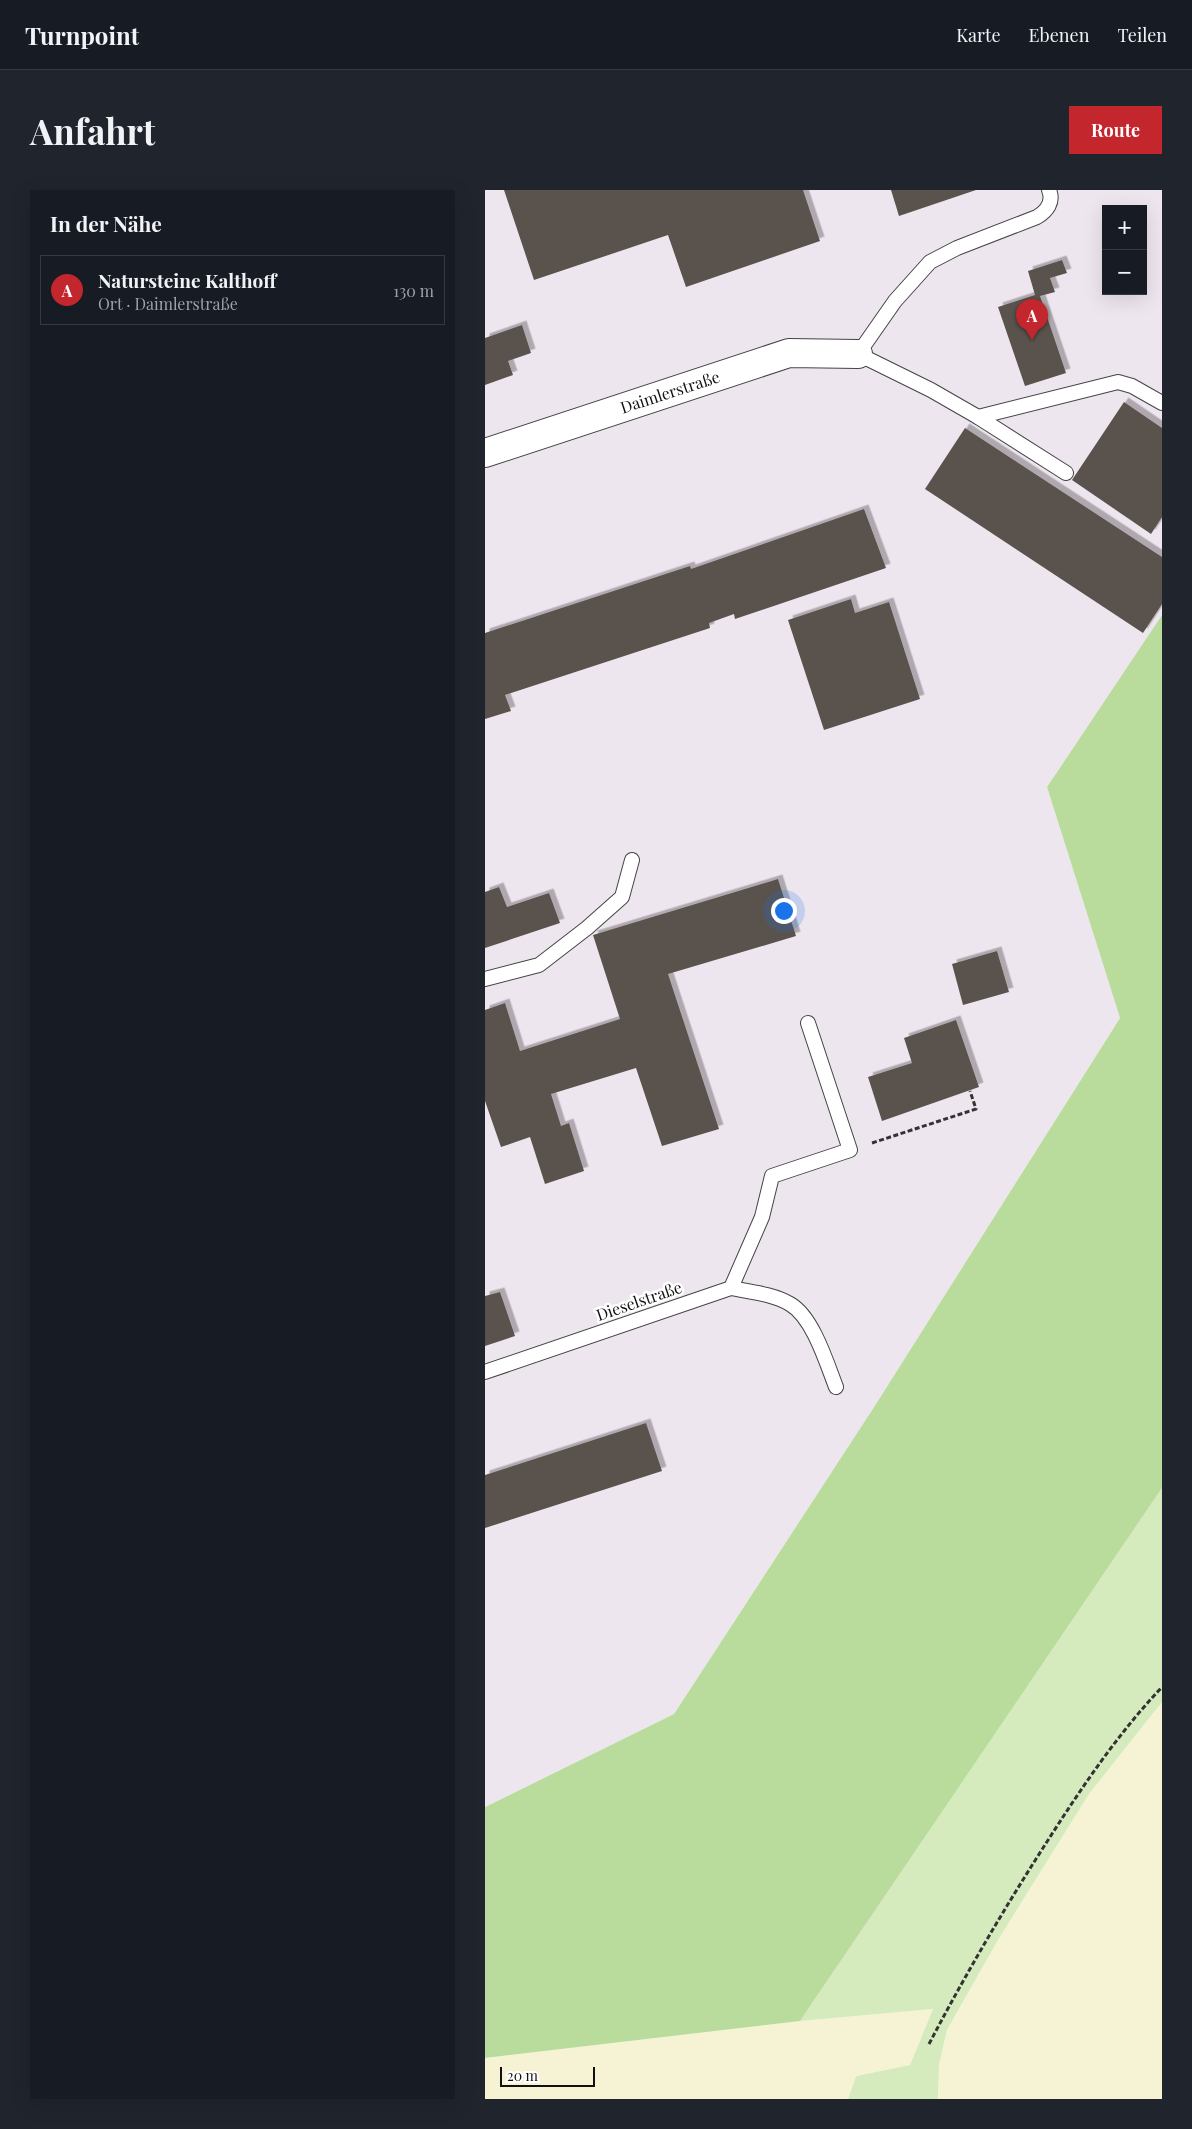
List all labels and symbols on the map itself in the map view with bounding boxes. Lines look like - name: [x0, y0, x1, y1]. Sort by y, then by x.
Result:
- pin: A: [1016, 299, 1048, 340]
- street label: Daimlerstraße: [617, 366, 722, 417]
- your location: [771, 898, 797, 924]
- street label: Dieselstraße: [593, 1276, 685, 1325]
- scale bar: [500, 2064, 595, 2087]

